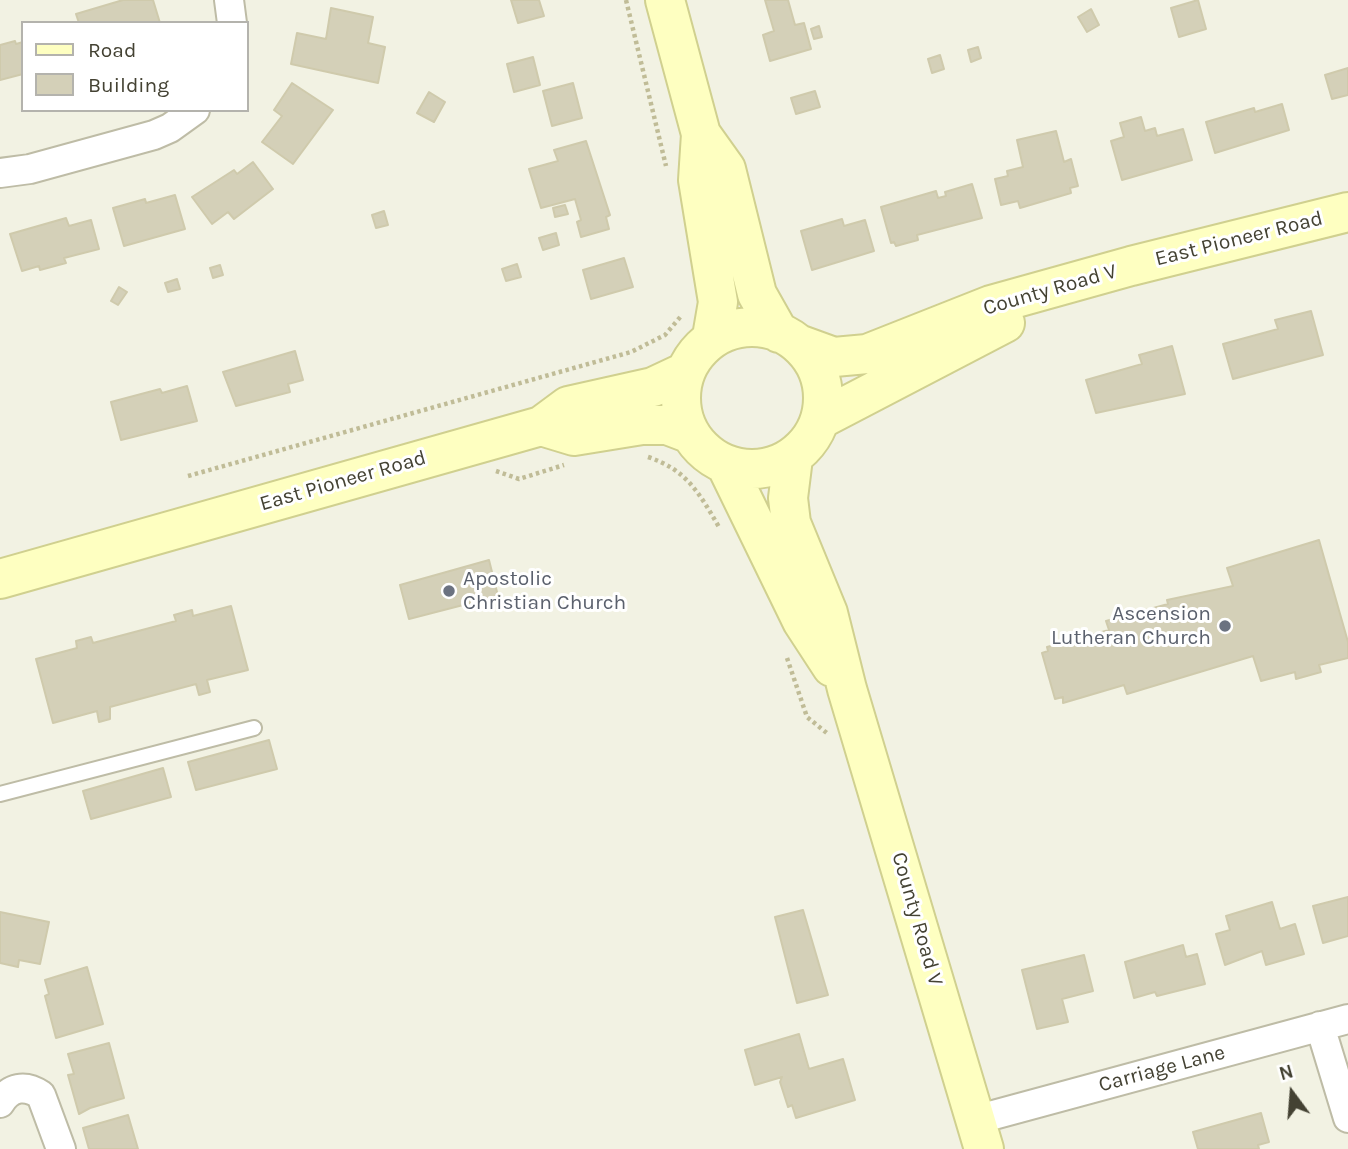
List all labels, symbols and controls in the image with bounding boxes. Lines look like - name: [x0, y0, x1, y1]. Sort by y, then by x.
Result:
- legend: [21, 21, 248, 112]
- text: Road: [88, 38, 136, 62]
- text: Building: [88, 73, 169, 97]
- street label: East Pioneer Road: [1153, 206, 1325, 272]
- street label: County Road V: [980, 259, 1120, 321]
- street label: East Pioneer Road: [257, 445, 429, 517]
- place label: Apostolic Christian Church: [463, 566, 626, 616]
- marker: Apostolic Christian Church: [441, 583, 457, 599]
- place label: Ascension Lutheran Church: [1051, 601, 1211, 651]
- marker: Ascension Lutheran Church: [1217, 618, 1233, 634]
- street label: County Road V: [886, 849, 948, 989]
- street label: Carriage Lane: [1096, 1040, 1228, 1098]
- north arrow: [1257, 1058, 1327, 1128]
- text: N: [1277, 1060, 1296, 1085]

